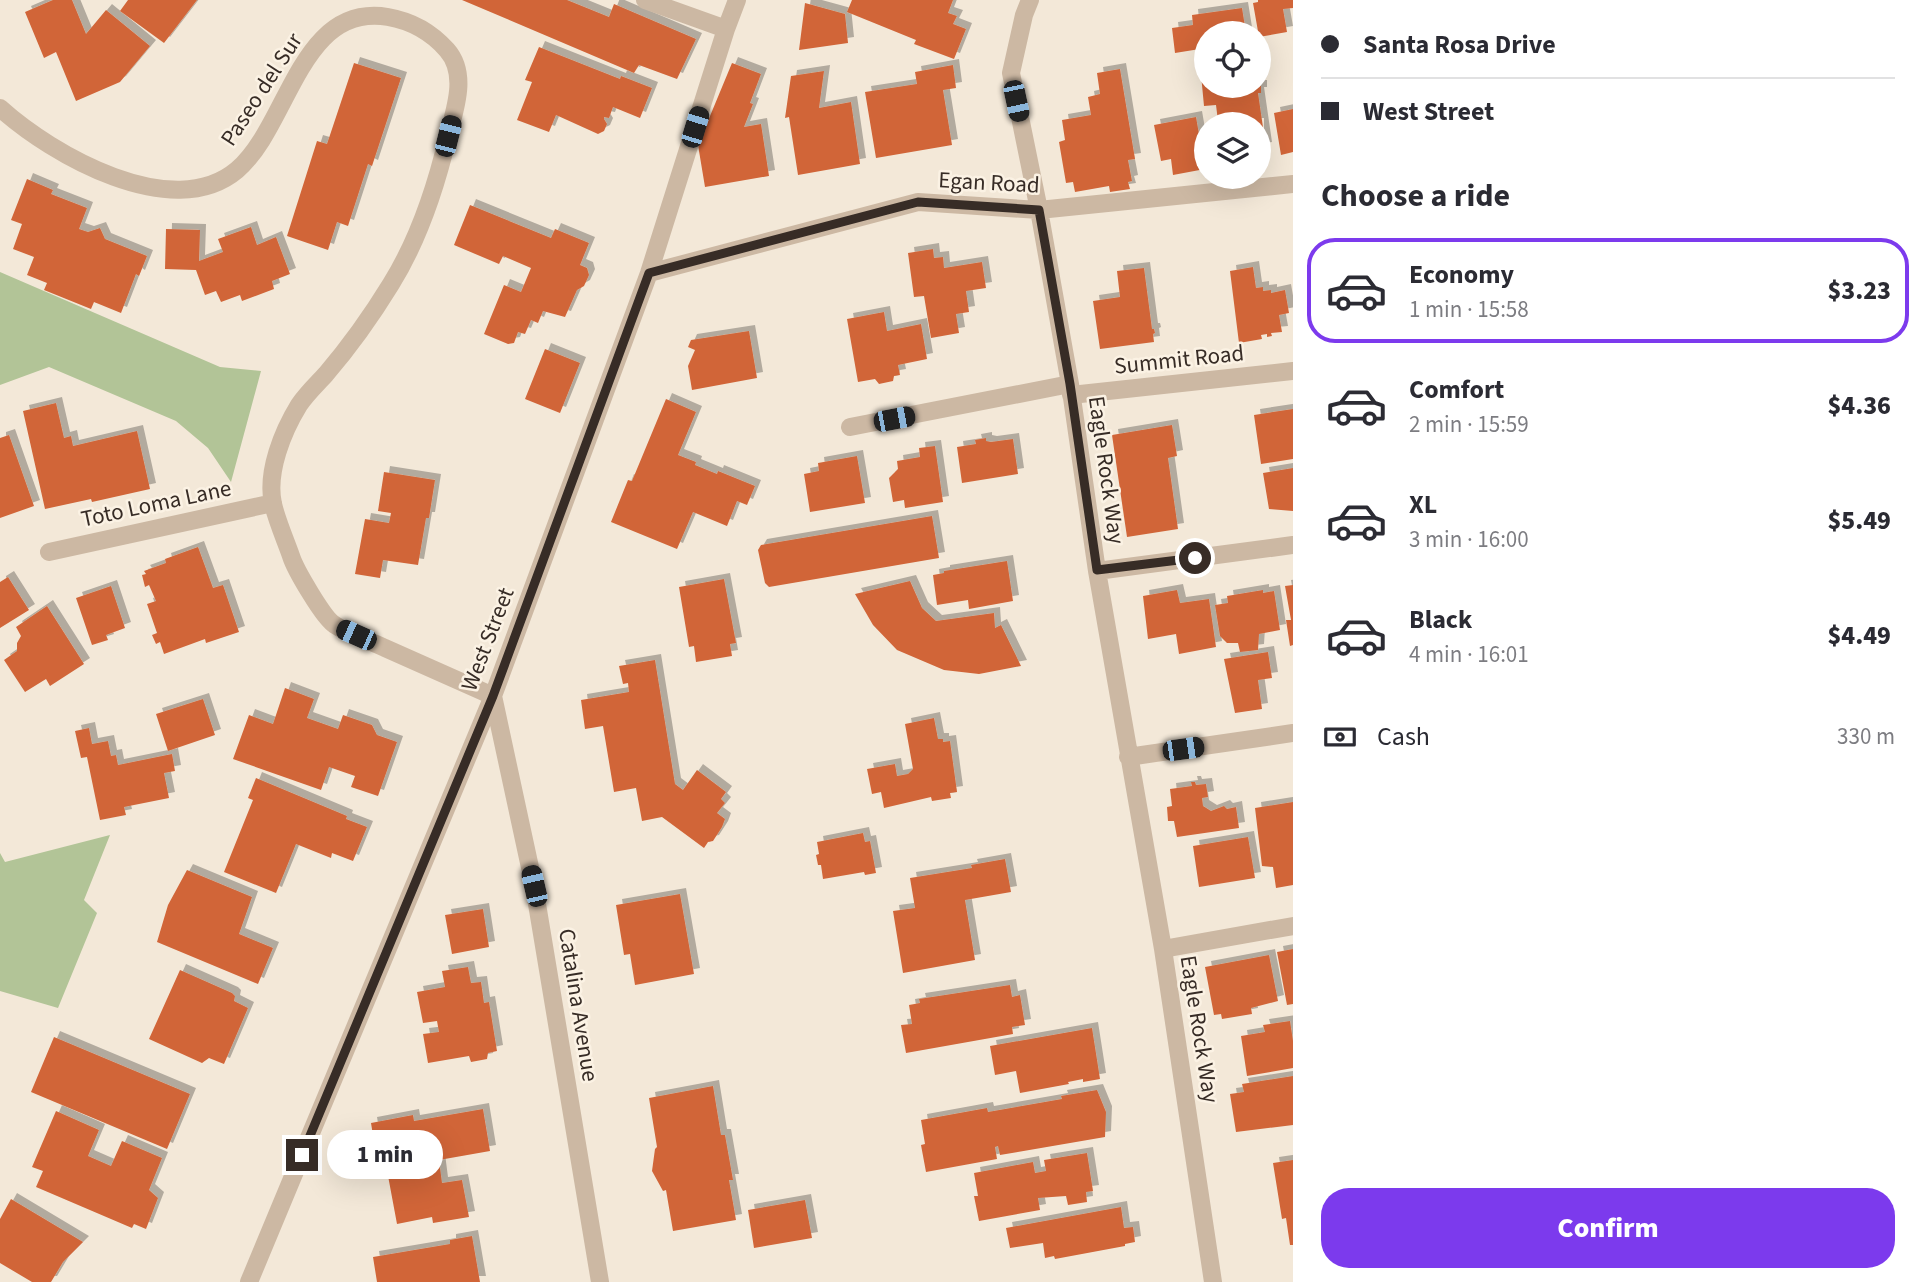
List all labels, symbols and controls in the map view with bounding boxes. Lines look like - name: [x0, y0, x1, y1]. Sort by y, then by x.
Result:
- map controls: [1194, 21, 1271, 189]
- button: locate: [1194, 21, 1271, 98]
- street label: Paseo del Sur: [212, 25, 311, 152]
- text: Santa Rosa Drive: [1363, 26, 1556, 63]
- car: [1002, 78, 1031, 124]
- text: West Street: [1363, 93, 1494, 130]
- car: [679, 104, 712, 150]
- button: layers: [1194, 112, 1271, 189]
- car: [433, 113, 464, 159]
- street label: Egan Road: [937, 163, 1041, 202]
- text: Choose a ride: [1321, 173, 1510, 219]
- text: Economy: [1409, 256, 1514, 293]
- icon: car: [1325, 259, 1388, 322]
- text: $3.23: [1827, 272, 1891, 309]
- text: 1 min · 15:58: [1409, 293, 1529, 326]
- street label: Summit Road: [1113, 336, 1246, 383]
- text: Comfort: [1409, 371, 1504, 408]
- icon: car: [1325, 374, 1388, 437]
- text: $4.36: [1827, 387, 1891, 424]
- street label: Eagle Rock Way: [1080, 394, 1133, 546]
- car: [872, 405, 917, 433]
- text: 2 min · 15:59: [1409, 408, 1529, 441]
- street label: Toto Loma Lane: [78, 471, 234, 536]
- text: XL: [1409, 486, 1437, 523]
- icon: car: [1325, 489, 1388, 552]
- text: $5.49: [1827, 502, 1891, 539]
- text: 3 min · 16:00: [1409, 523, 1529, 556]
- route start: [1179, 542, 1211, 574]
- street label: West Street: [453, 582, 522, 696]
- text: Black: [1409, 601, 1472, 638]
- icon: car: [1325, 604, 1388, 667]
- car: [333, 617, 380, 653]
- text: $4.49: [1827, 617, 1891, 654]
- text: 4 min · 16:01: [1409, 638, 1529, 671]
- icon: cash: [1321, 718, 1359, 756]
- text: Cash: [1377, 718, 1430, 755]
- text: 330 m: [1837, 720, 1895, 753]
- car: [1161, 736, 1206, 762]
- car: [520, 863, 549, 909]
- street label: Catalina Avenue: [550, 926, 607, 1084]
- street label: Eagle Rock Way: [1172, 953, 1227, 1105]
- callout: 1 min: [326, 1130, 442, 1180]
- text: 1 min: [357, 1138, 413, 1171]
- route end: [286, 1139, 318, 1171]
- button: Confirm: [1321, 1188, 1895, 1268]

